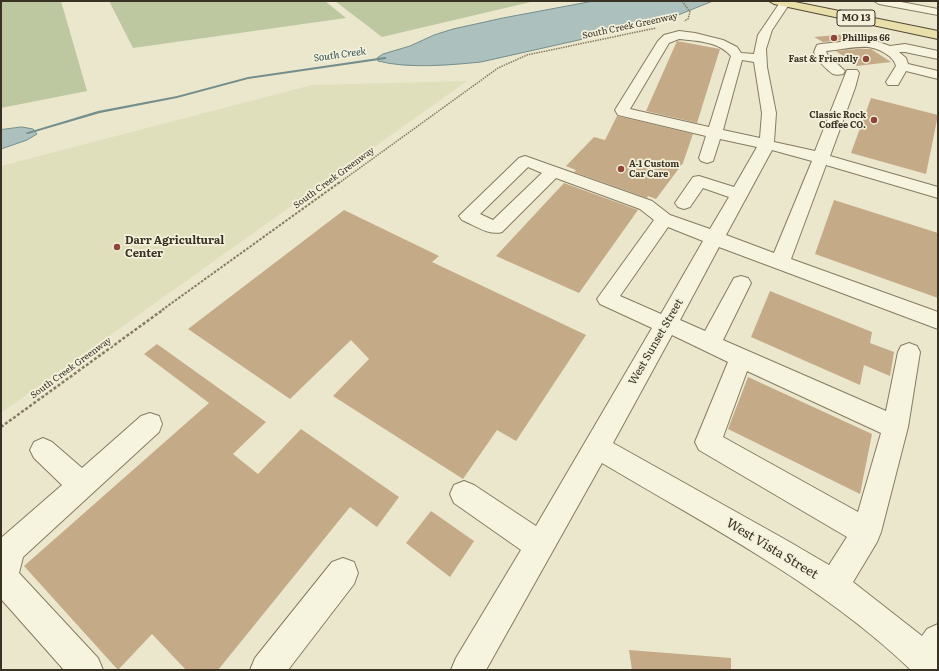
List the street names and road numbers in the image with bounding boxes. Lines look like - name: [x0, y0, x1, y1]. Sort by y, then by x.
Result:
- road number: MO 13: [837, 10, 875, 26]
- street label: South Creek Greenway: [581, 11, 679, 41]
- street label: South Creek Greenway: [291, 145, 377, 211]
- street label: West Sunset Street: [626, 297, 686, 387]
- street label: South Creek Greenway: [28, 335, 114, 401]
- street label: West Vista Street: [723, 515, 821, 583]

